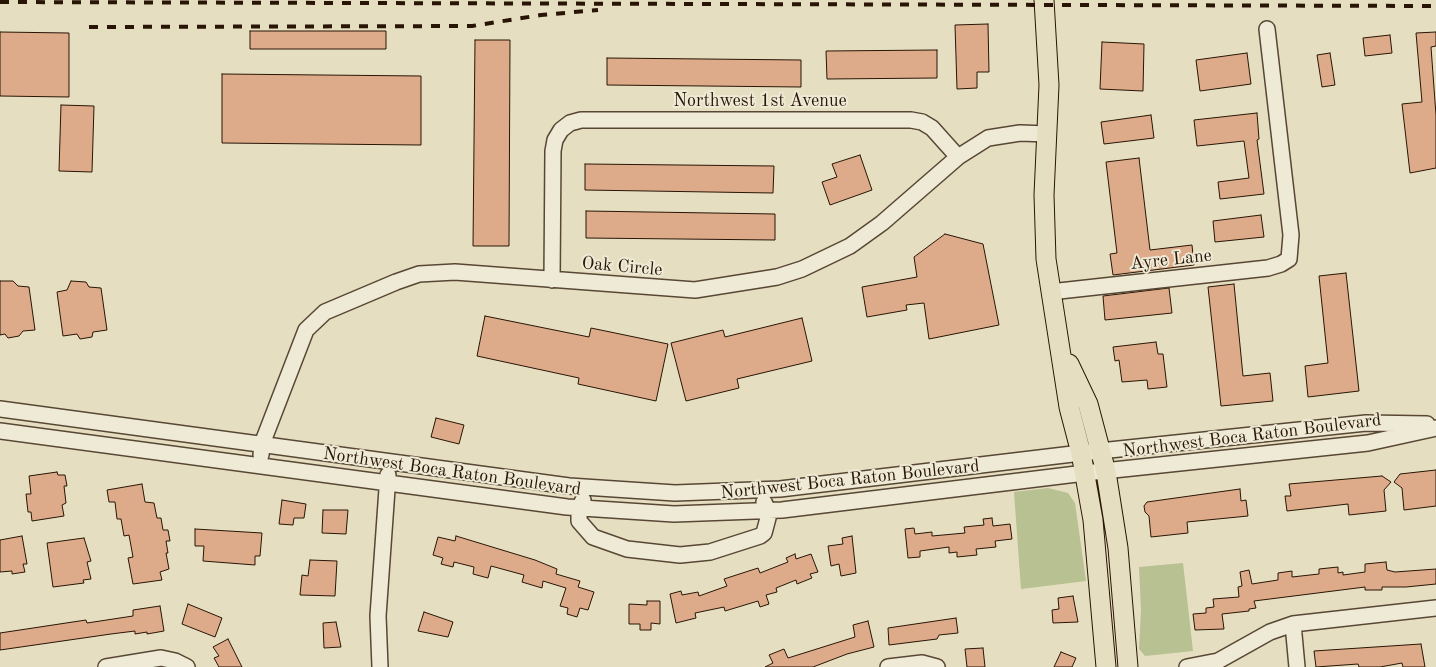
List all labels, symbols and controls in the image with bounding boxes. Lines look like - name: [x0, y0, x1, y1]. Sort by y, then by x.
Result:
- street label: Northwest 1st Avenue: [673, 90, 847, 112]
- street label: Ayre Lane: [1129, 245, 1213, 275]
- street label: Oak Circle: [581, 253, 663, 281]
- street label: Northwest Boca Raton Boulevard: [1121, 409, 1383, 463]
- street label: Northwest Boca Raton Boulevard: [322, 443, 582, 501]
- street label: Northwest Boca Raton Boulevard: [719, 456, 981, 504]

